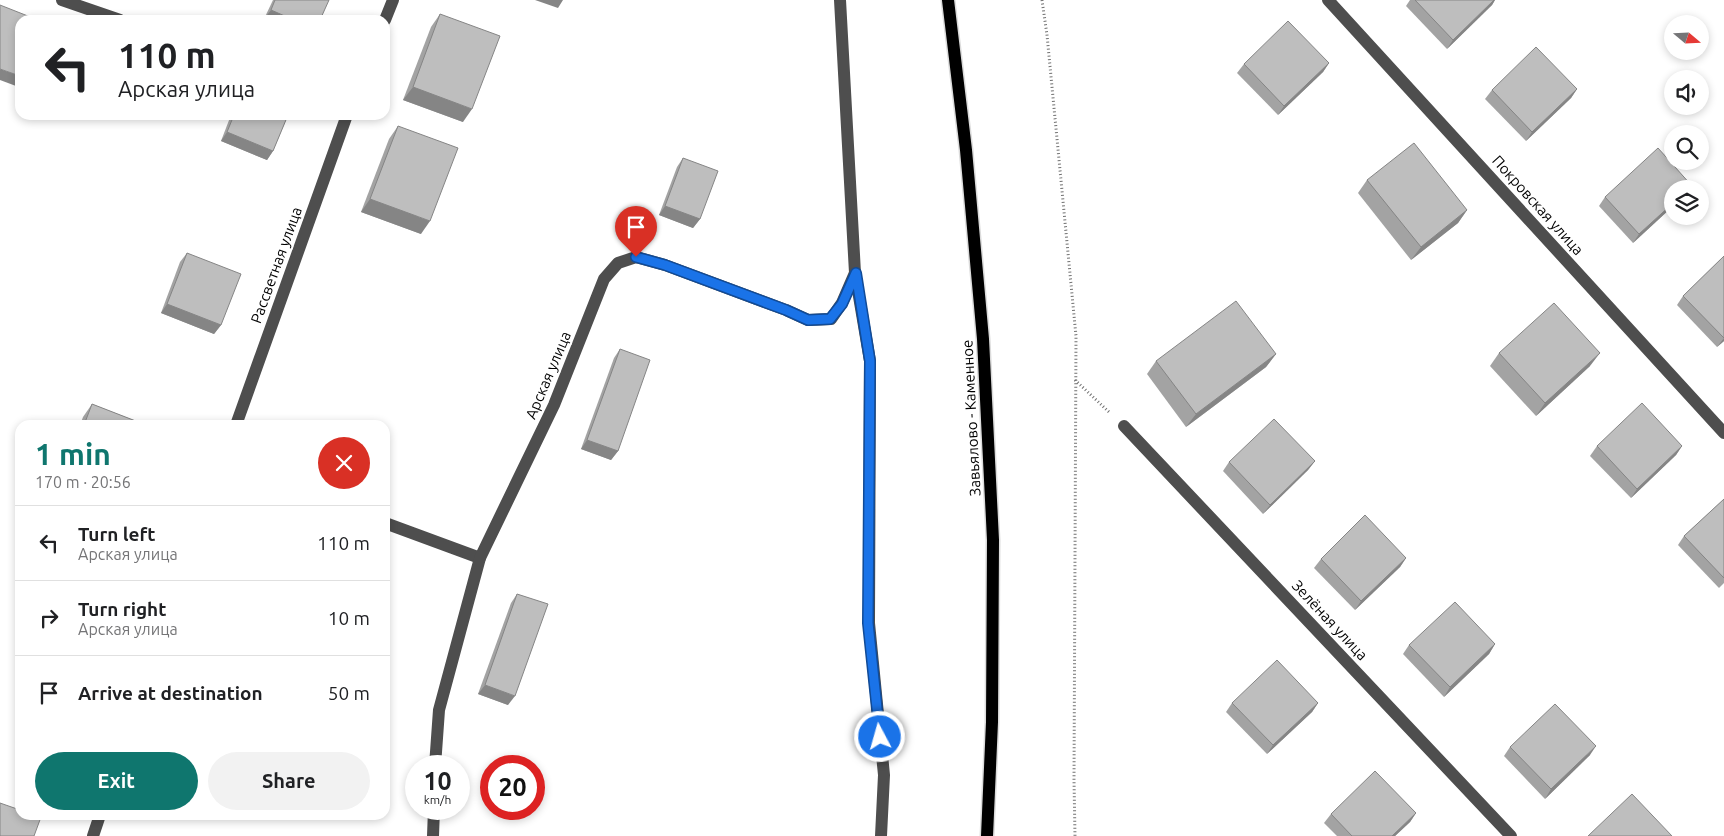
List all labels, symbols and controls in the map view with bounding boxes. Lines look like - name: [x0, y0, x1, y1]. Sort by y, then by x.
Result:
- north arrow: [1664, 15, 1709, 60]
- map controls: [1664, 15, 1709, 225]
- icon: left: [35, 35, 100, 100]
- text: 110 m: [118, 35, 216, 75]
- button: sound: [1664, 70, 1709, 115]
- text: Арская улица: [118, 76, 255, 101]
- button: search: [1664, 125, 1709, 170]
- street label: Покровская улица: [1489, 152, 1587, 258]
- button: layers: [1664, 180, 1709, 225]
- street label: Рассветная улица: [247, 204, 305, 326]
- pin: [615, 206, 657, 257]
- icon: arrive: [622, 213, 650, 241]
- street label: Арская улица: [522, 329, 574, 421]
- street label: Завьялово - Каменное: [958, 339, 984, 497]
- text: 1 min: [35, 437, 111, 471]
- button: close: [318, 437, 370, 489]
- text: 170 m · 20:56: [35, 473, 131, 491]
- text: Turn left: [78, 523, 156, 545]
- icon: left: [35, 529, 63, 557]
- text: 110 m: [317, 532, 370, 554]
- text: Арская улица: [78, 545, 178, 563]
- street label: Зелёная улица: [1289, 577, 1371, 663]
- text: Turn right: [78, 598, 166, 620]
- icon: right: [35, 604, 63, 632]
- text: 10 m: [328, 607, 370, 629]
- text: Арская улица: [78, 620, 178, 638]
- icon: arrive: [35, 679, 63, 707]
- text: Arrive at destination: [78, 682, 263, 704]
- text: 50 m: [328, 682, 370, 704]
- position arrow: [853, 710, 905, 762]
- button: Exit: [35, 752, 198, 810]
- button: Share: [208, 752, 370, 810]
- speed limit sign: 20: [480, 755, 545, 820]
- text: 10: [423, 767, 452, 795]
- text: km/h: [424, 793, 451, 806]

